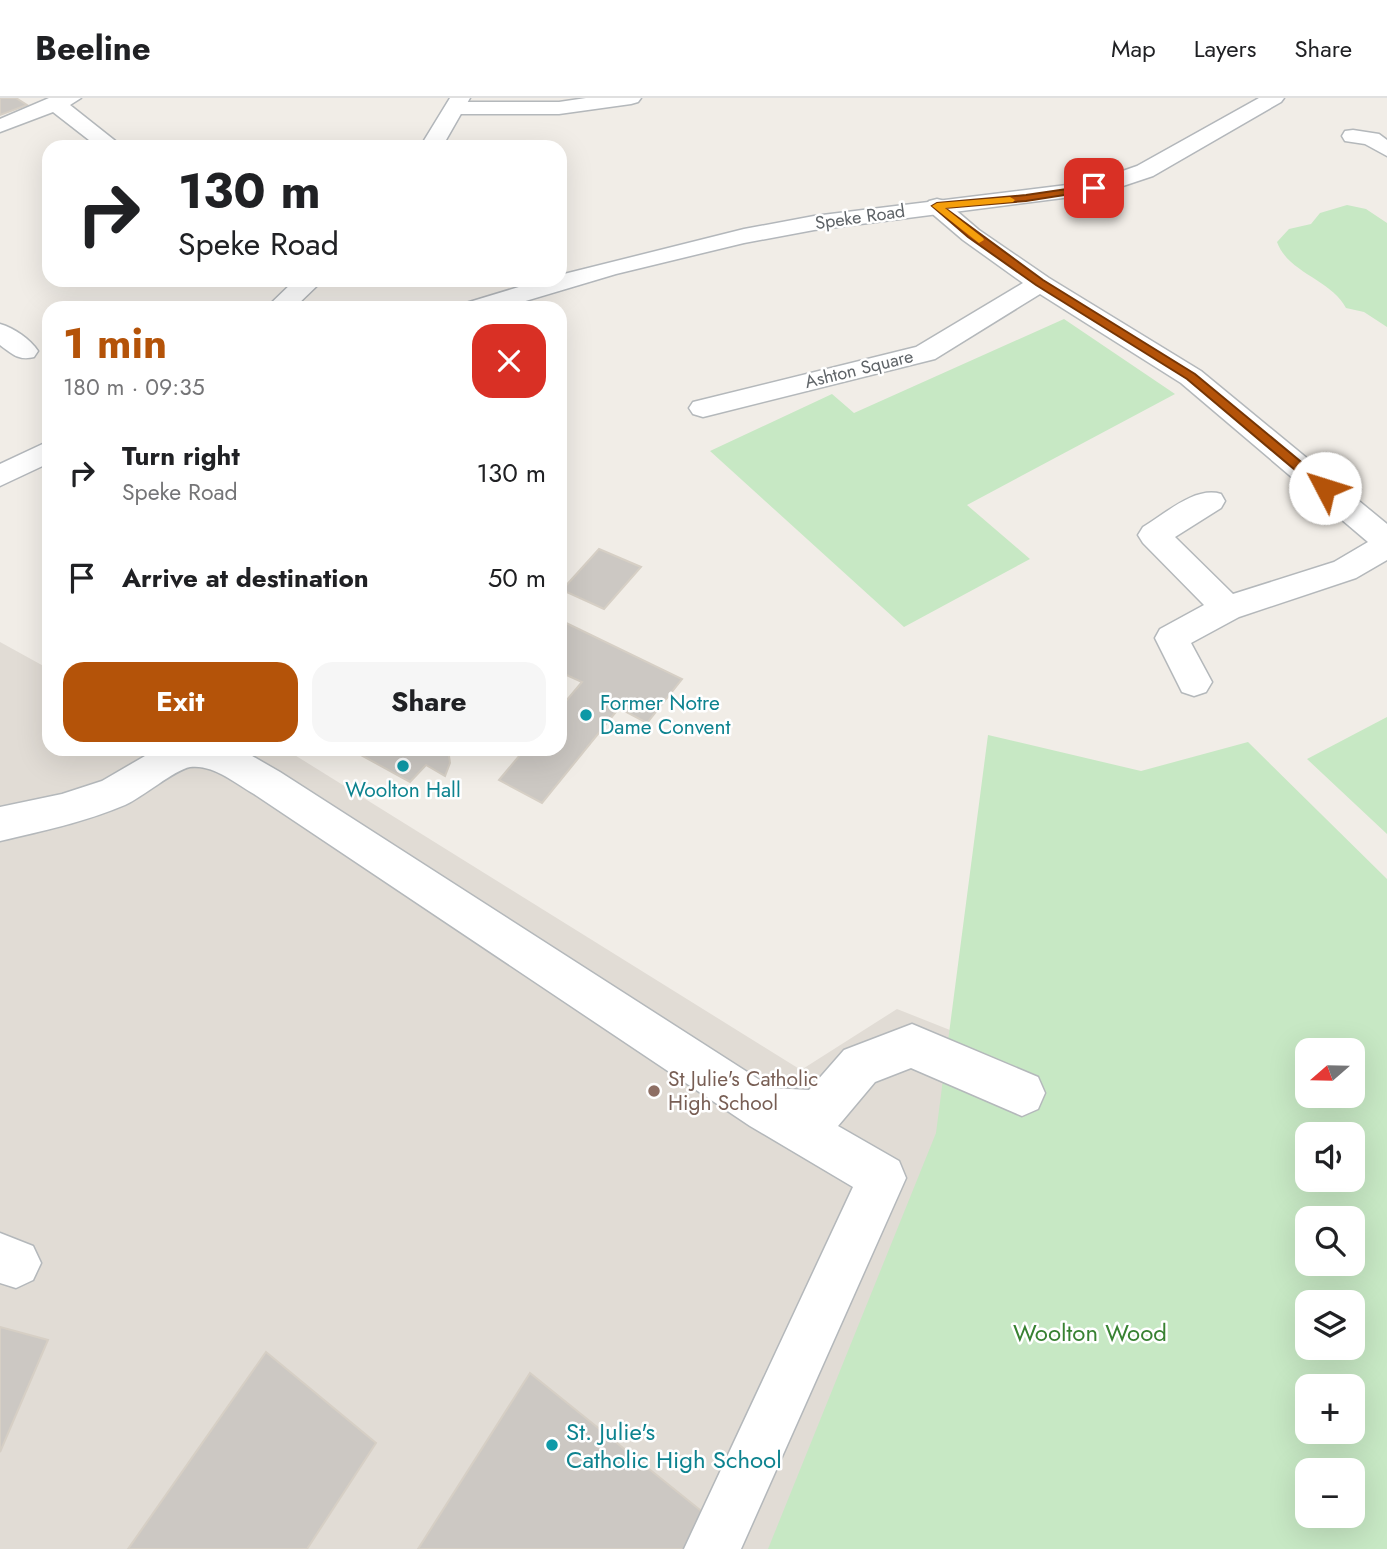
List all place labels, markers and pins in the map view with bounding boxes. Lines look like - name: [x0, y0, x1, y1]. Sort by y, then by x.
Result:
- pin: [1064, 158, 1124, 218]
- place label: Former Notre Dame Convent: [600, 688, 730, 742]
- marker: Former Notre Dame Convent: [578, 707, 594, 723]
- marker: Woolton Hall: [395, 758, 411, 774]
- place label: Woolton Hall: [345, 775, 461, 805]
- place label: St Julie's Catholic High School: [668, 1064, 818, 1118]
- marker: St Julie's Catholic High School: [646, 1083, 662, 1099]
- place label: St. Julie's Catholic High School: [566, 1414, 782, 1477]
- marker: St. Julie's Catholic High School: [544, 1437, 560, 1453]

